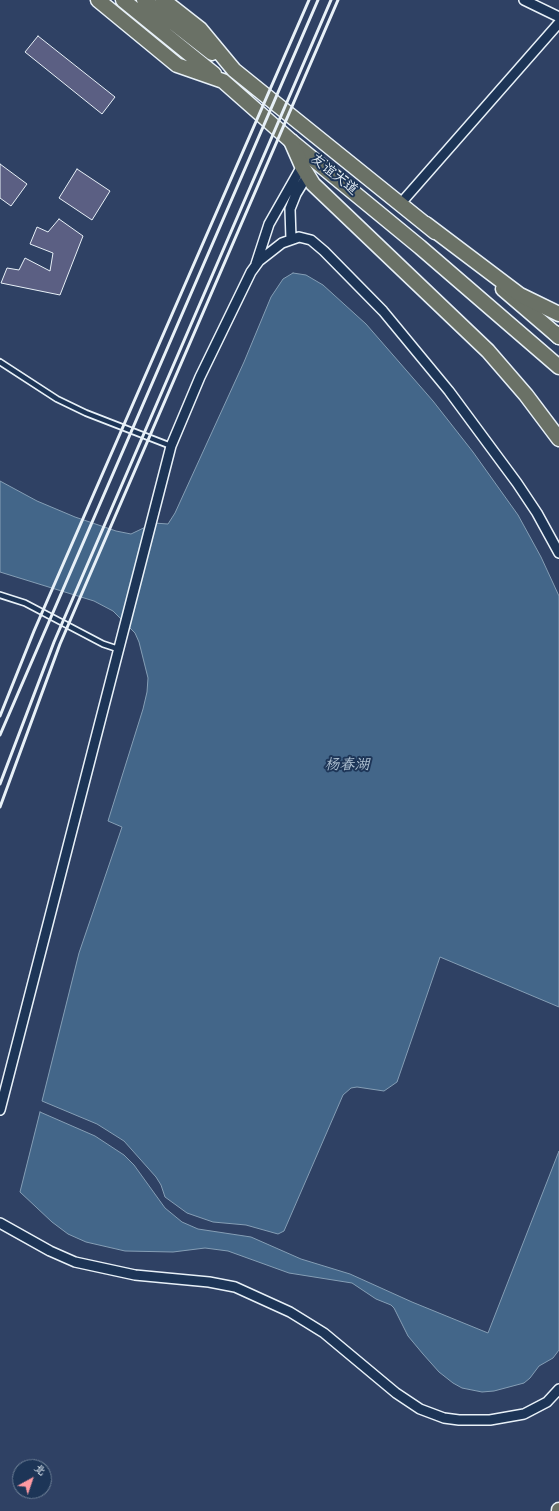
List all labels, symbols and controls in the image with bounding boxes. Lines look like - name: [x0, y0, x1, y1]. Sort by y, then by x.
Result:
- street label: 友谊大道: [306, 152, 360, 200]
- water label: 杨春湖: [325, 758, 369, 776]
- north arrow: [12, 1459, 52, 1499]
- text: 北: [30, 1461, 48, 1480]

